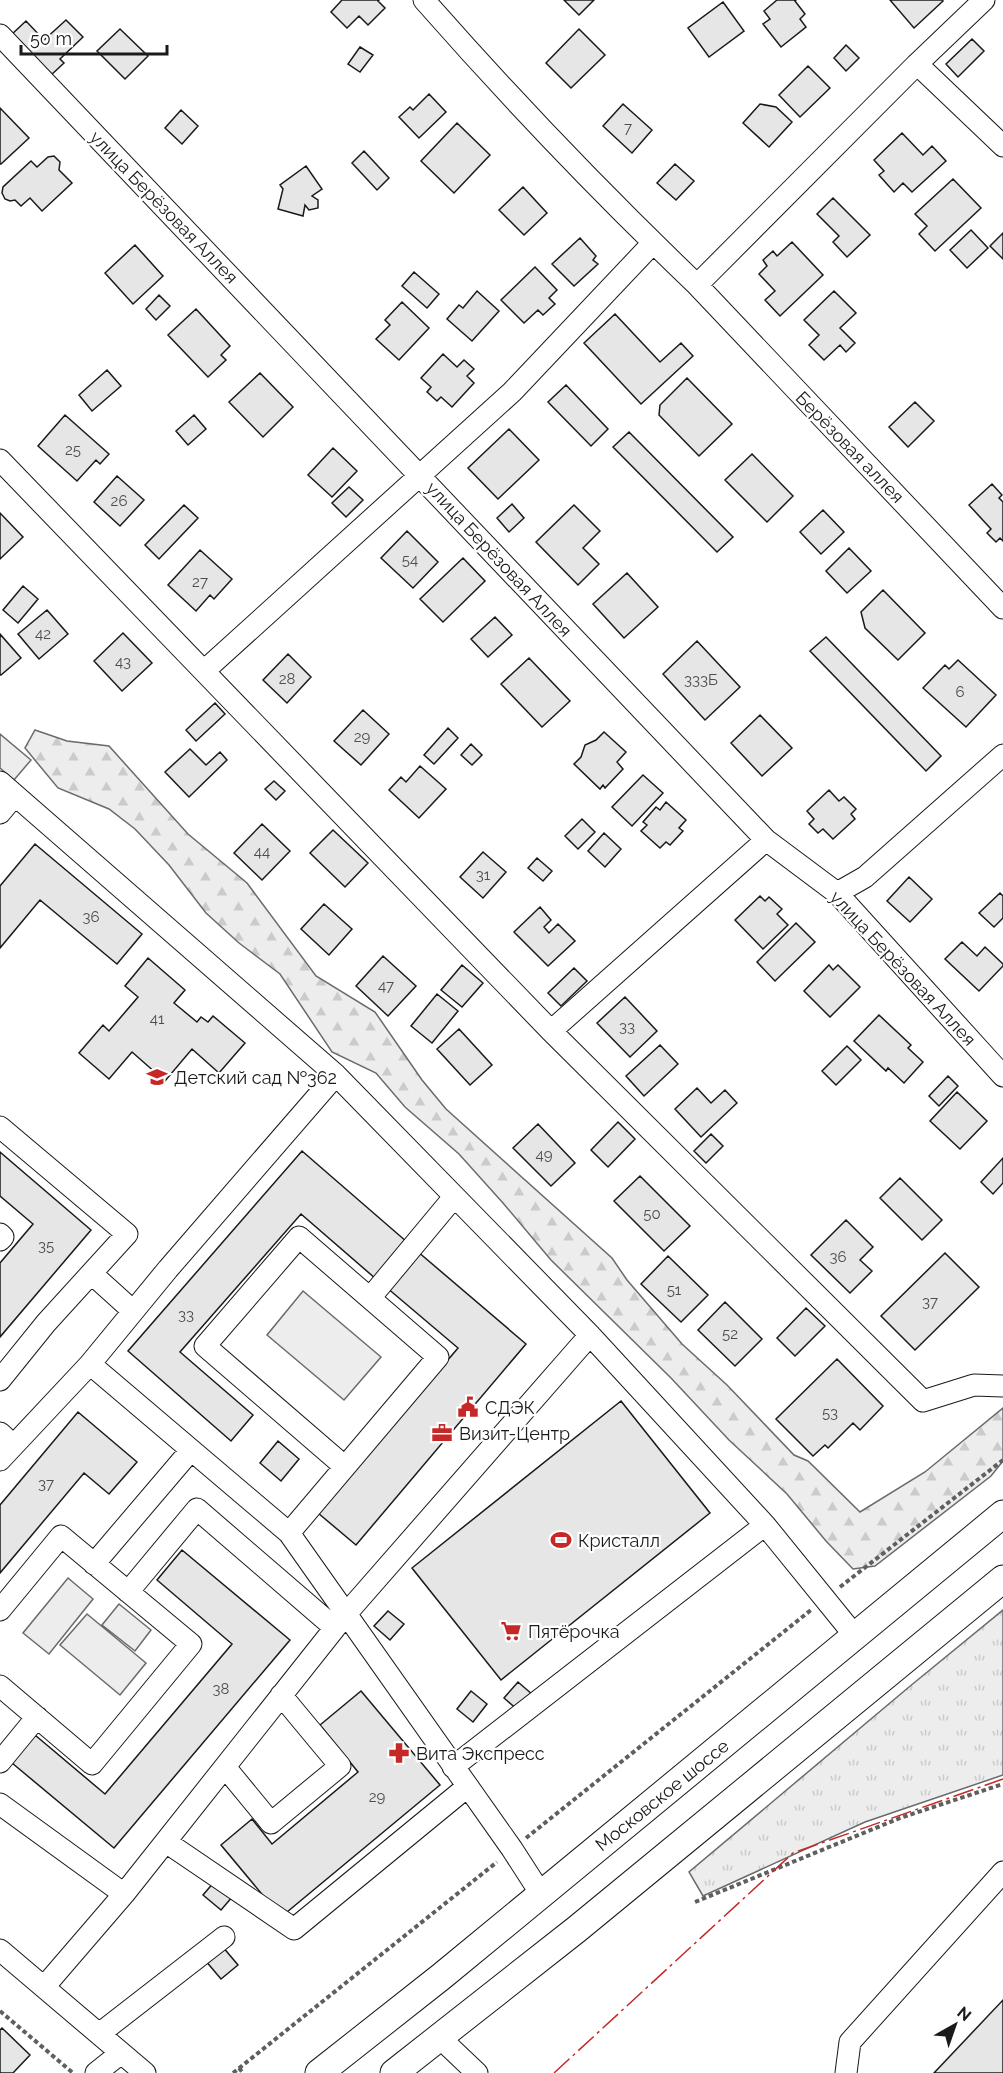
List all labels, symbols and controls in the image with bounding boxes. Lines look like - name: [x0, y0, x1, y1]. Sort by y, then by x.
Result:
- scale bar: [21, 18, 166, 56]
- text: 50 m: [30, 28, 72, 49]
- house number: 7: [624, 119, 632, 137]
- street label: улица Берёзовая Аллея: [86, 126, 242, 288]
- street label: Берёзовая аллея: [792, 387, 908, 507]
- house number: 25: [65, 441, 81, 459]
- street label: улица Берёзовая Аллея: [422, 477, 576, 641]
- house number: 26: [111, 492, 127, 510]
- house number: 54: [402, 551, 418, 569]
- house number: 27: [192, 573, 208, 591]
- house number: 42: [35, 625, 51, 643]
- house number: 43: [115, 653, 131, 671]
- house number: 28: [279, 670, 295, 688]
- house number: 333Б: [684, 671, 718, 689]
- house number: 6: [955, 683, 965, 701]
- house number: 29: [354, 728, 371, 746]
- house number: 44: [254, 843, 270, 861]
- house number: 31: [476, 866, 491, 884]
- street label: улица Берёзовая Аллея: [826, 886, 980, 1050]
- house number: 36: [82, 908, 100, 926]
- house number: 47: [378, 977, 394, 995]
- house number: 41: [150, 1010, 165, 1028]
- house number: 33: [619, 1018, 635, 1036]
- school or university icon: Детский сад №362: [145, 1065, 169, 1089]
- place label: Детский сад №362: [174, 1067, 337, 1088]
- house number: 49: [536, 1146, 553, 1164]
- house number: 50: [643, 1205, 661, 1223]
- house number: 35: [38, 1237, 54, 1255]
- house number: 36: [829, 1248, 847, 1266]
- house number: 51: [667, 1281, 682, 1299]
- house number: 37: [922, 1293, 938, 1311]
- house number: 33: [178, 1306, 194, 1324]
- house number: 52: [722, 1325, 738, 1343]
- public building icon: СДЭК: [456, 1395, 480, 1419]
- place label: СДЭК: [485, 1397, 535, 1418]
- house number: 53: [822, 1404, 838, 1422]
- office icon: Визит-Центр: [430, 1421, 454, 1445]
- place label: Визит-Центр: [459, 1423, 570, 1444]
- house number: 37: [38, 1475, 54, 1493]
- sports icon: Кристалл: [549, 1528, 573, 1552]
- place label: Кристалл: [578, 1530, 660, 1551]
- supermarket icon: Пятёрочка: [499, 1619, 523, 1643]
- place label: Пятёрочка: [528, 1621, 620, 1642]
- house number: 38: [213, 1680, 230, 1698]
- street label: Московское шоссе: [591, 1735, 733, 1855]
- pharmacy icon: Вита Экспресс: [387, 1741, 411, 1765]
- place label: Вита Экспресс: [416, 1743, 545, 1764]
- house number: 29: [369, 1788, 386, 1806]
- north arrow: [925, 1995, 985, 2055]
- text: N: [954, 2003, 975, 2025]

